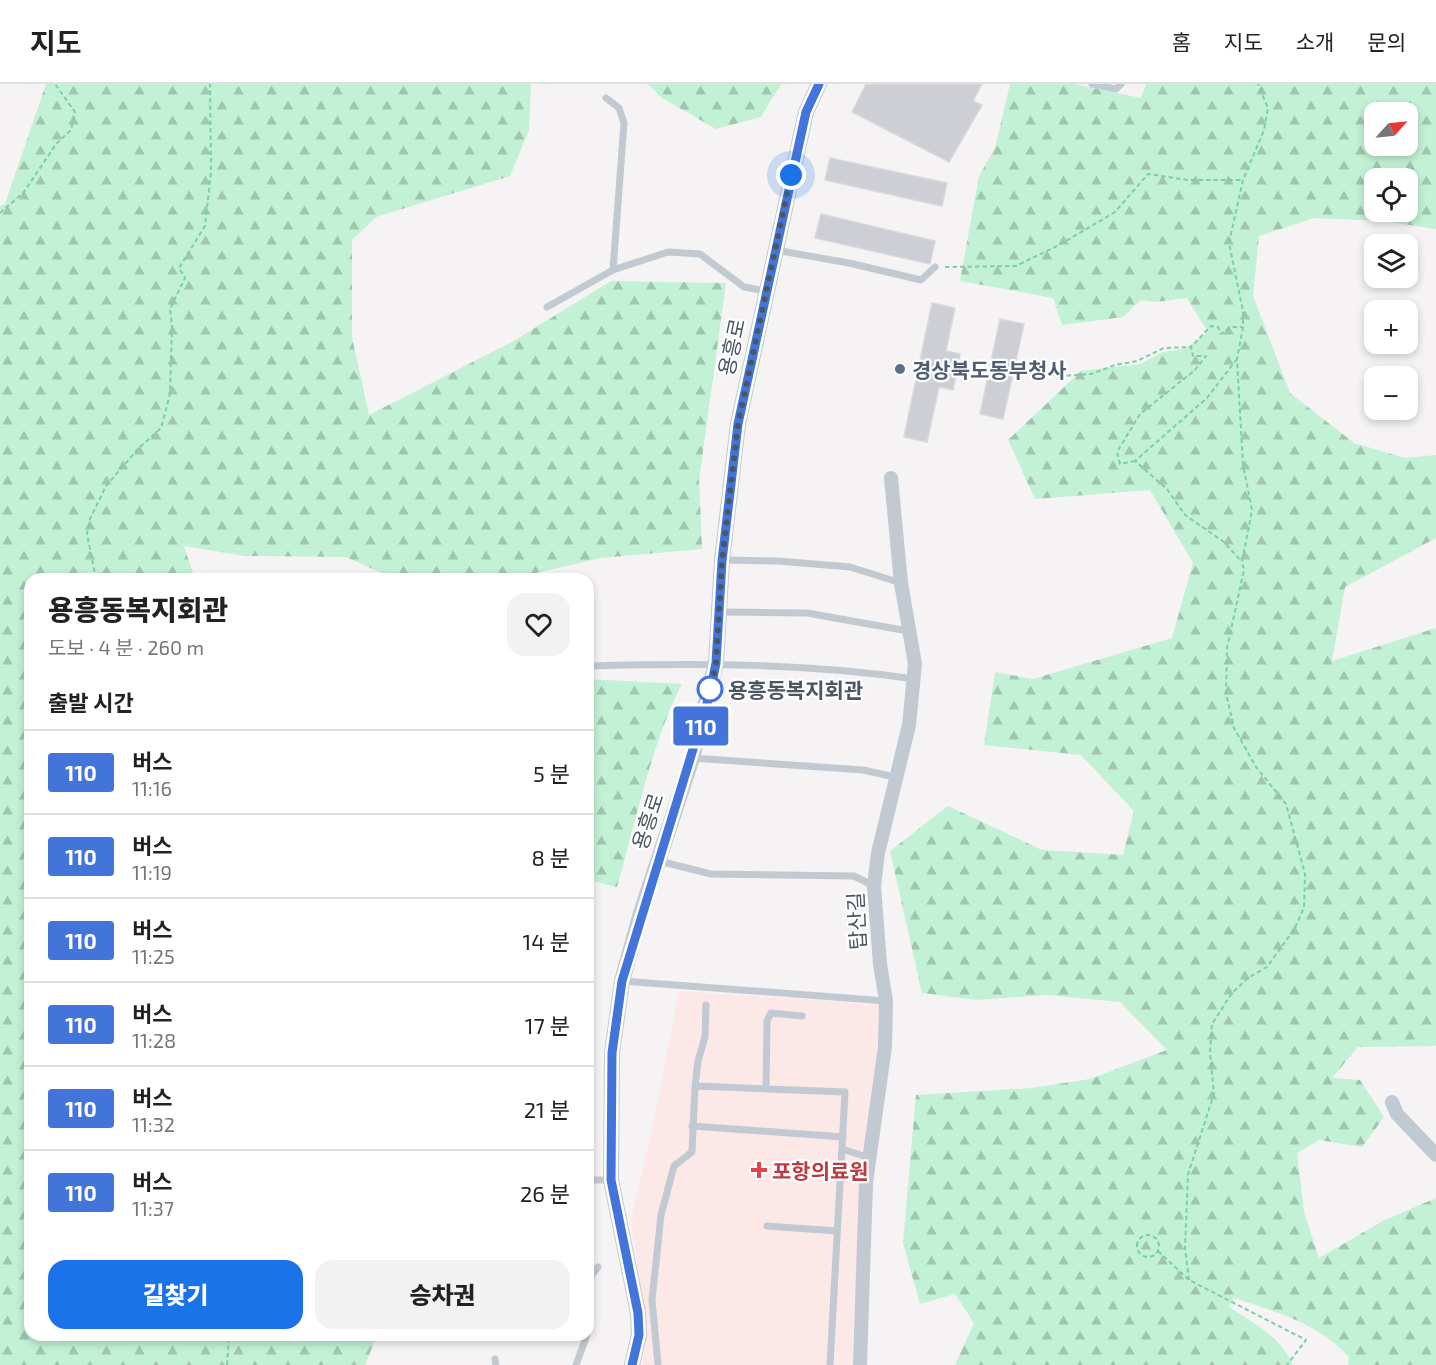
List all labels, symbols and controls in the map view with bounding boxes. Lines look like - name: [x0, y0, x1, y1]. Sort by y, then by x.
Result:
- text: 지도: [30, 25, 82, 59]
- text: 홈: [1172, 29, 1191, 54]
- text: 지도: [1224, 29, 1263, 54]
- text: 소개: [1296, 29, 1334, 54]
- text: 문의: [1367, 29, 1406, 54]
- north arrow: [1364, 102, 1418, 156]
- map controls: [1364, 102, 1418, 420]
- your location: [776, 160, 806, 190]
- button: locate: [1364, 168, 1418, 222]
- button: layers: [1364, 234, 1418, 288]
- button: +: [1364, 300, 1418, 354]
- street label: 용흥로: [713, 316, 749, 378]
- place label: 경상북도동부청사: [912, 357, 1067, 382]
- marker: 경상북도동부청사: [893, 362, 907, 376]
- button: −: [1364, 366, 1418, 420]
- text: 용흥동복지회관: [48, 592, 228, 626]
- button: heart: [507, 593, 570, 656]
- text: 도보 · 4 분 · 260 m: [48, 635, 204, 659]
- marker: 용흥동복지회관: [697, 676, 723, 702]
- place label: 용흥동복지회관: [728, 677, 863, 702]
- text: 출발 시간: [48, 689, 134, 715]
- line badge: 110: [666, 706, 736, 746]
- text: 110: [685, 714, 717, 739]
- text: 버스: [132, 748, 172, 774]
- text: 110: [65, 760, 97, 785]
- text: 5 분: [533, 760, 570, 786]
- text: 11:16: [132, 776, 172, 800]
- street label: 용흥로: [626, 790, 668, 852]
- text: 버스: [132, 832, 172, 858]
- text: 110: [65, 844, 97, 869]
- text: 8 분: [531, 844, 570, 870]
- text: 11:19: [132, 860, 172, 884]
- street label: 탑산길: [842, 891, 870, 951]
- text: 버스: [132, 916, 172, 942]
- text: 110: [65, 928, 97, 953]
- text: 14 분: [523, 928, 570, 954]
- text: 11:25: [132, 944, 175, 968]
- text: 버스: [132, 1000, 172, 1026]
- text: 110: [65, 1012, 97, 1037]
- text: 17 분: [525, 1012, 570, 1038]
- text: 11:28: [132, 1028, 176, 1052]
- text: 버스: [132, 1084, 172, 1110]
- text: 110: [65, 1096, 97, 1121]
- text: 21 분: [524, 1096, 570, 1122]
- text: 11:32: [132, 1112, 175, 1136]
- place label: 포항의료원: [772, 1158, 869, 1183]
- marker: 포항의료원: [750, 1161, 768, 1179]
- text: 버스: [132, 1168, 172, 1194]
- text: 110: [65, 1180, 97, 1205]
- text: 26 분: [520, 1180, 570, 1206]
- text: 11:37: [132, 1196, 174, 1220]
- button: 길찾기: [48, 1260, 303, 1329]
- button: 승차권: [315, 1260, 570, 1329]

